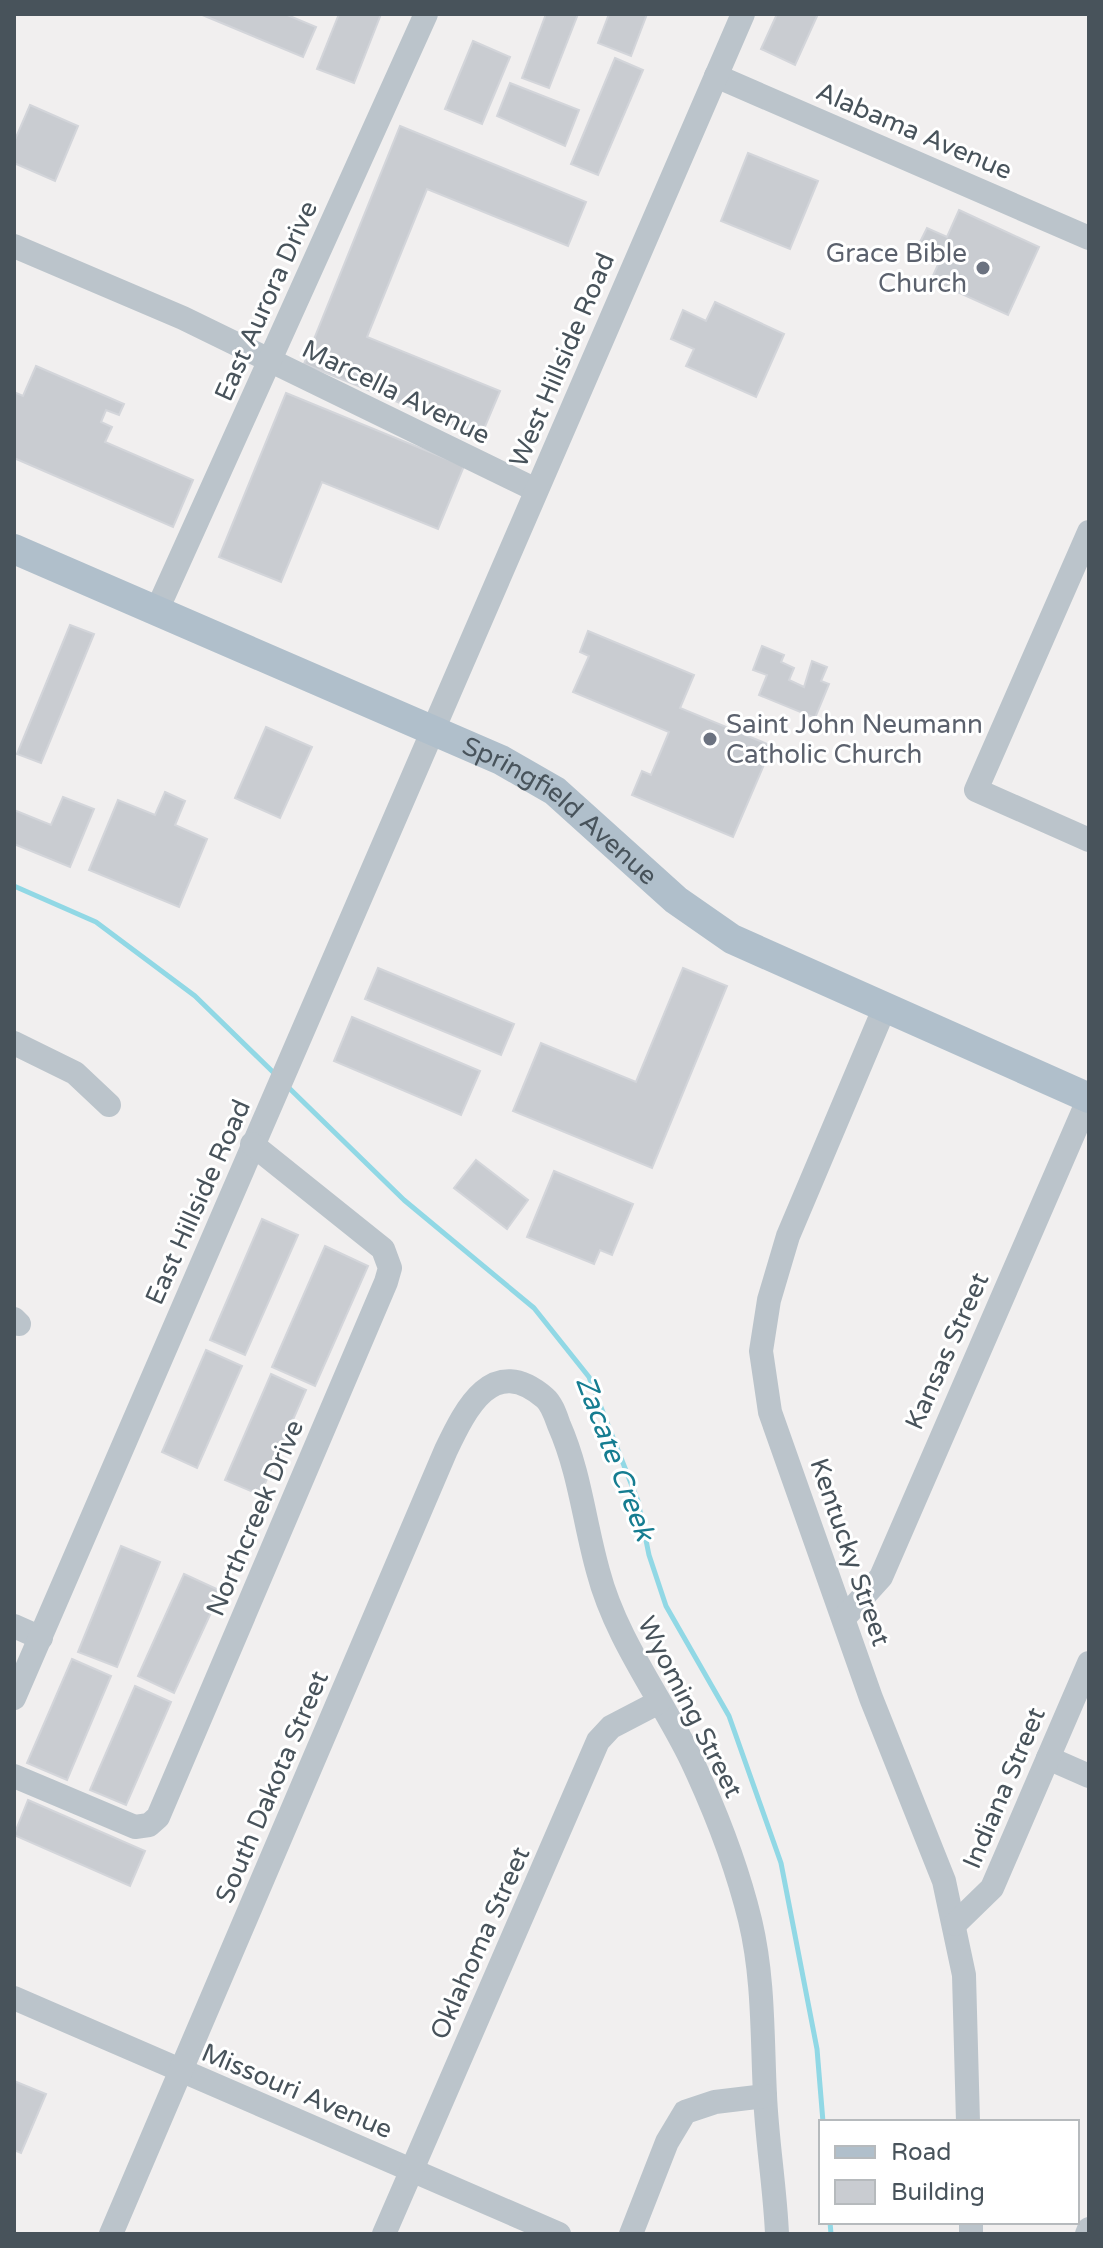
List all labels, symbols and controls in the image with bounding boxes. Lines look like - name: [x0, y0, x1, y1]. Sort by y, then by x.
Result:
- street label: Alabama Avenue: [811, 76, 1017, 186]
- street label: East Aurora Drive: [208, 196, 324, 406]
- place label: Grace Bible Church: [826, 238, 967, 299]
- street label: West Hillside Road: [503, 248, 621, 472]
- marker: Grace Bible Church: [974, 259, 992, 277]
- street label: Marcella Avenue: [297, 333, 495, 451]
- place label: Saint John Neumann Catholic Church: [726, 709, 983, 770]
- street label: Springfield Avenue: [458, 730, 664, 891]
- marker: Saint John Neumann Catholic Church: [701, 730, 719, 748]
- street label: East Hillside Road: [139, 1095, 257, 1309]
- street label: Kansas Street: [899, 1268, 995, 1434]
- water label: Zacate Creek: [568, 1371, 663, 1547]
- street label: Northcreek Drive: [200, 1415, 310, 1621]
- street label: Kentucky Street: [803, 1454, 897, 1650]
- street label: Wyoming Street: [631, 1611, 749, 1803]
- street label: South Dakota Street: [209, 1666, 335, 1908]
- street label: Indiana Street: [956, 1703, 1052, 1873]
- street label: Oklahoma Street: [424, 1842, 536, 2044]
- street label: Missouri Avenue: [197, 2037, 397, 2145]
- legend: [819, 2120, 1079, 2224]
- text: Road: [891, 2138, 951, 2167]
- text: Building: [891, 2178, 985, 2207]

